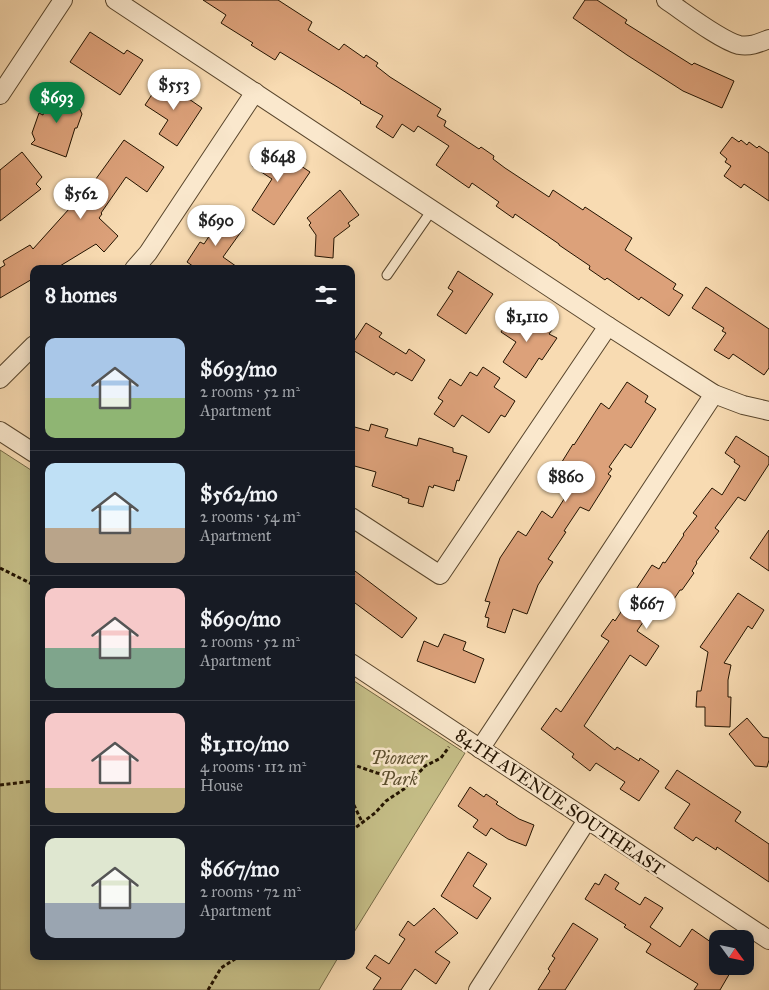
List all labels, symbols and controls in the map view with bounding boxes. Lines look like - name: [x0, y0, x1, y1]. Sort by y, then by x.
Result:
- pin: $553: [144, 68, 204, 111]
- text: $553: [159, 75, 189, 94]
- pin: $693: [27, 82, 87, 124]
- text: $693: [41, 88, 73, 107]
- pin: $648: [248, 140, 308, 183]
- text: $648: [260, 147, 296, 166]
- pin: $562: [51, 178, 111, 220]
- text: $562: [64, 184, 98, 203]
- pin: $690: [186, 204, 246, 247]
- text: $690: [198, 211, 234, 230]
- icon: filters: [312, 281, 340, 309]
- text: 8 homes: [45, 282, 117, 308]
- pin: $1,110: [486, 300, 568, 343]
- text: $1,110: [506, 307, 548, 326]
- text: $693/mo: [200, 356, 277, 382]
- icon: home: [85, 358, 145, 418]
- text: 2 rooms · 52 m²: [200, 382, 300, 401]
- text: Apartment: [200, 401, 272, 420]
- pin: $860: [536, 460, 596, 503]
- text: $860: [548, 467, 584, 486]
- text: $562/mo: [200, 481, 277, 507]
- icon: home: [85, 483, 145, 543]
- text: 2 rooms · 54 m²: [200, 507, 301, 526]
- text: Apartment: [200, 526, 272, 545]
- pin: $667: [617, 588, 677, 630]
- text: $667: [630, 594, 664, 613]
- text: $690/mo: [200, 606, 281, 632]
- icon: home: [85, 608, 145, 668]
- text: 2 rooms · 52 m²: [200, 632, 300, 651]
- text: Apartment: [200, 651, 272, 670]
- street label: 84TH AVENUE SOUTHEAST: [451, 724, 669, 880]
- text: $1,110/mo: [200, 731, 289, 757]
- icon: home: [85, 733, 145, 793]
- park label: Pioneer Park: [371, 747, 429, 790]
- text: 4 rooms · 112 m²: [200, 757, 306, 776]
- text: House: [200, 776, 243, 795]
- text: $667/mo: [200, 856, 279, 882]
- icon: home: [85, 858, 145, 918]
- text: 2 rooms · 72 m²: [200, 882, 301, 901]
- text: Apartment: [200, 901, 272, 920]
- north arrow: [709, 930, 754, 975]
- map controls: [709, 930, 754, 975]

